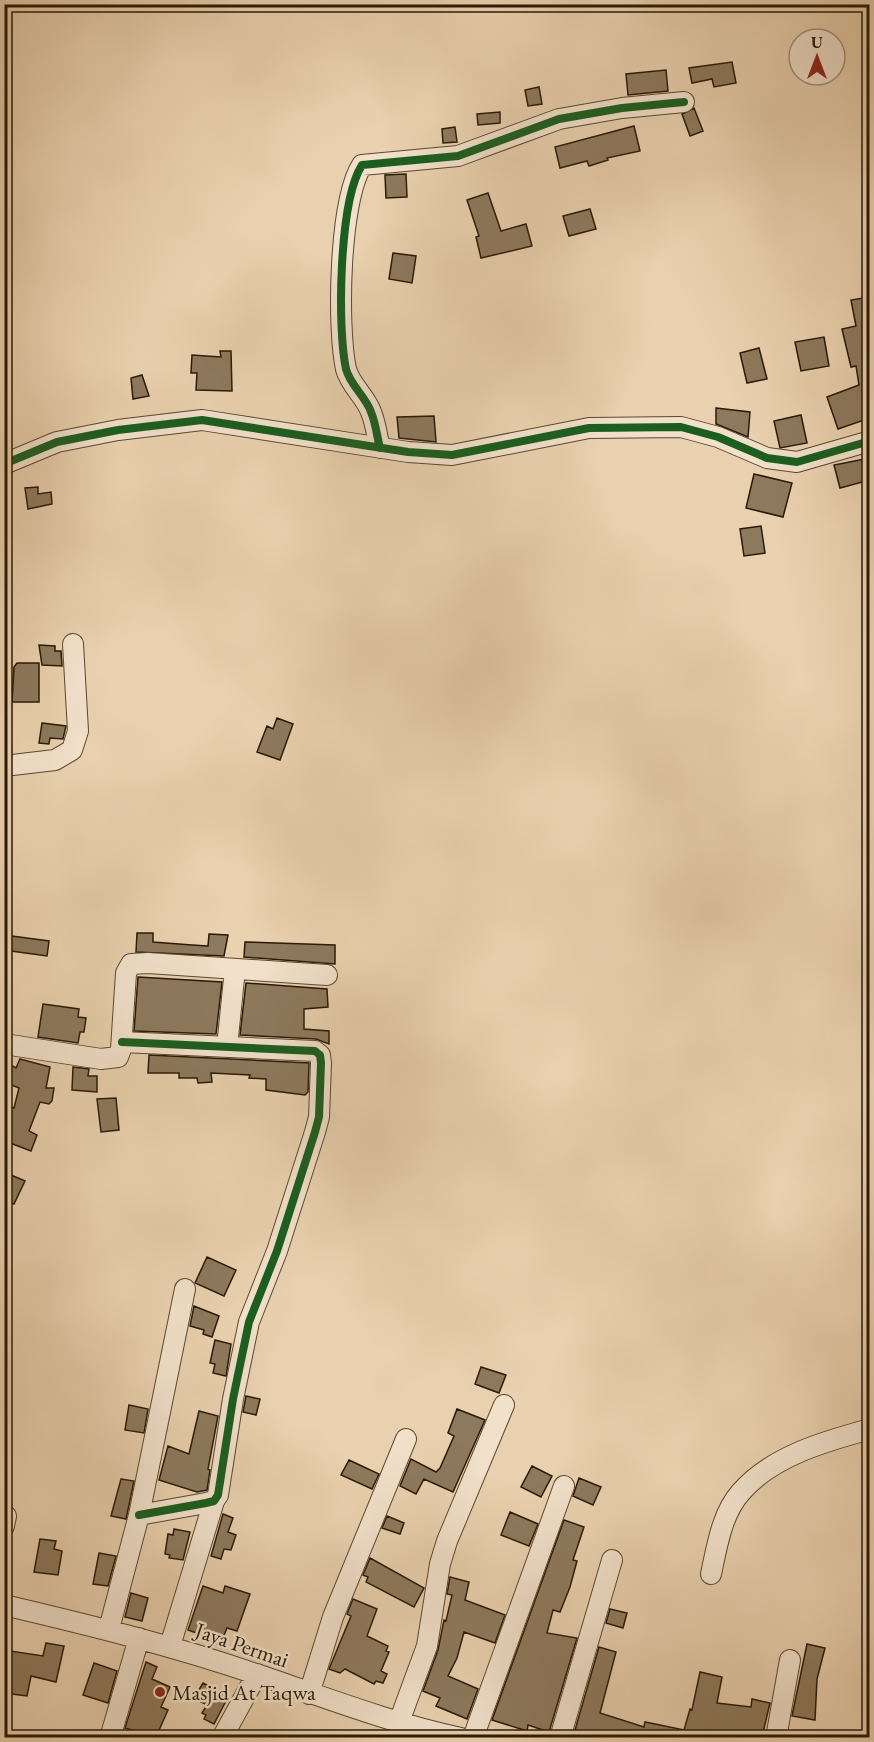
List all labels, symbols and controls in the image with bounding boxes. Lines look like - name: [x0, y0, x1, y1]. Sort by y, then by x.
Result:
- north arrow: [787, 27, 847, 87]
- text: U: [811, 32, 823, 53]
- street label: Jaya Permai: [190, 1615, 292, 1674]
- place label: Masjid At Taqwa: [172, 1678, 316, 1707]
- marker: Masjid At Taqwa: [153, 1685, 167, 1699]

